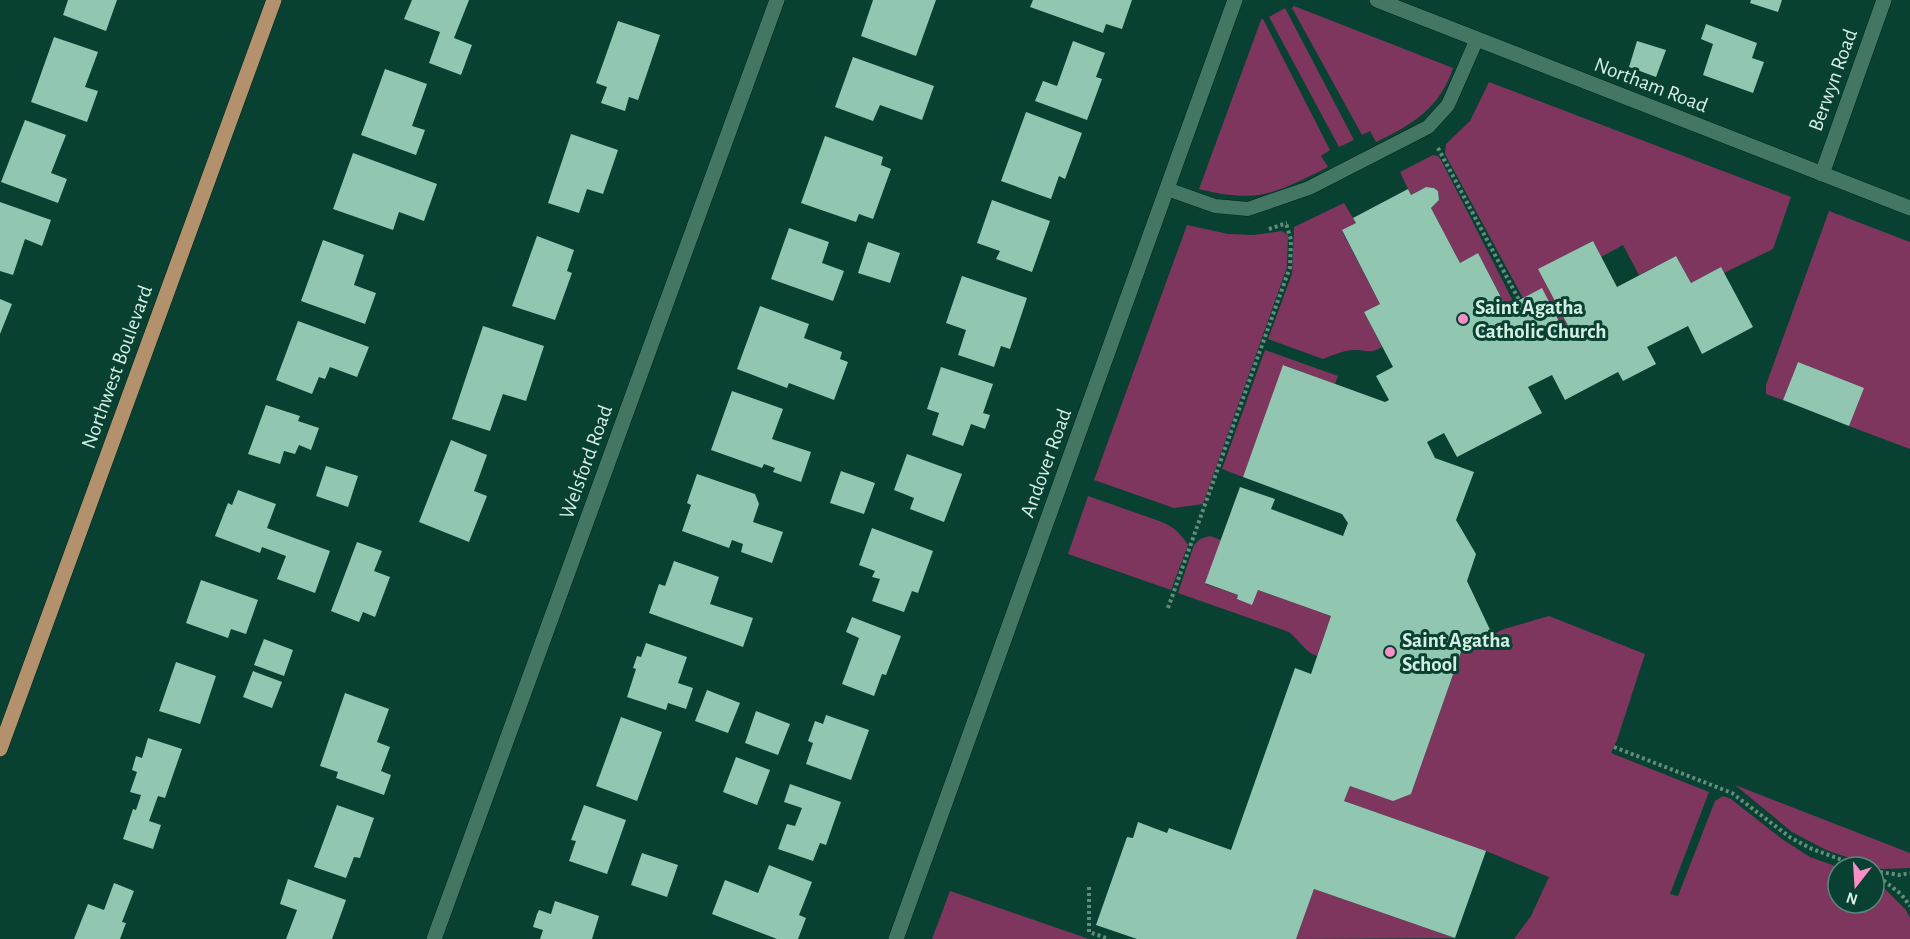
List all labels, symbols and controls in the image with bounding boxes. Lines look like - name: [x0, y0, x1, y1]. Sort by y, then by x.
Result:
- street label: Berwyn Road: [1805, 26, 1861, 134]
- street label: Northam Road: [1591, 54, 1711, 116]
- street label: Northwest Boulevard: [78, 282, 156, 451]
- place label: Saint Agatha Catholic Church: [1475, 297, 1606, 342]
- marker: Saint Agatha Catholic Church: [1456, 312, 1470, 326]
- street label: Welsford Road: [556, 402, 616, 522]
- street label: Andover Road: [1017, 406, 1075, 520]
- place label: Saint Agatha School: [1402, 630, 1510, 675]
- marker: Saint Agatha School: [1383, 645, 1397, 659]
- north arrow: [1826, 855, 1886, 915]
- text: N: [1844, 889, 1860, 908]

